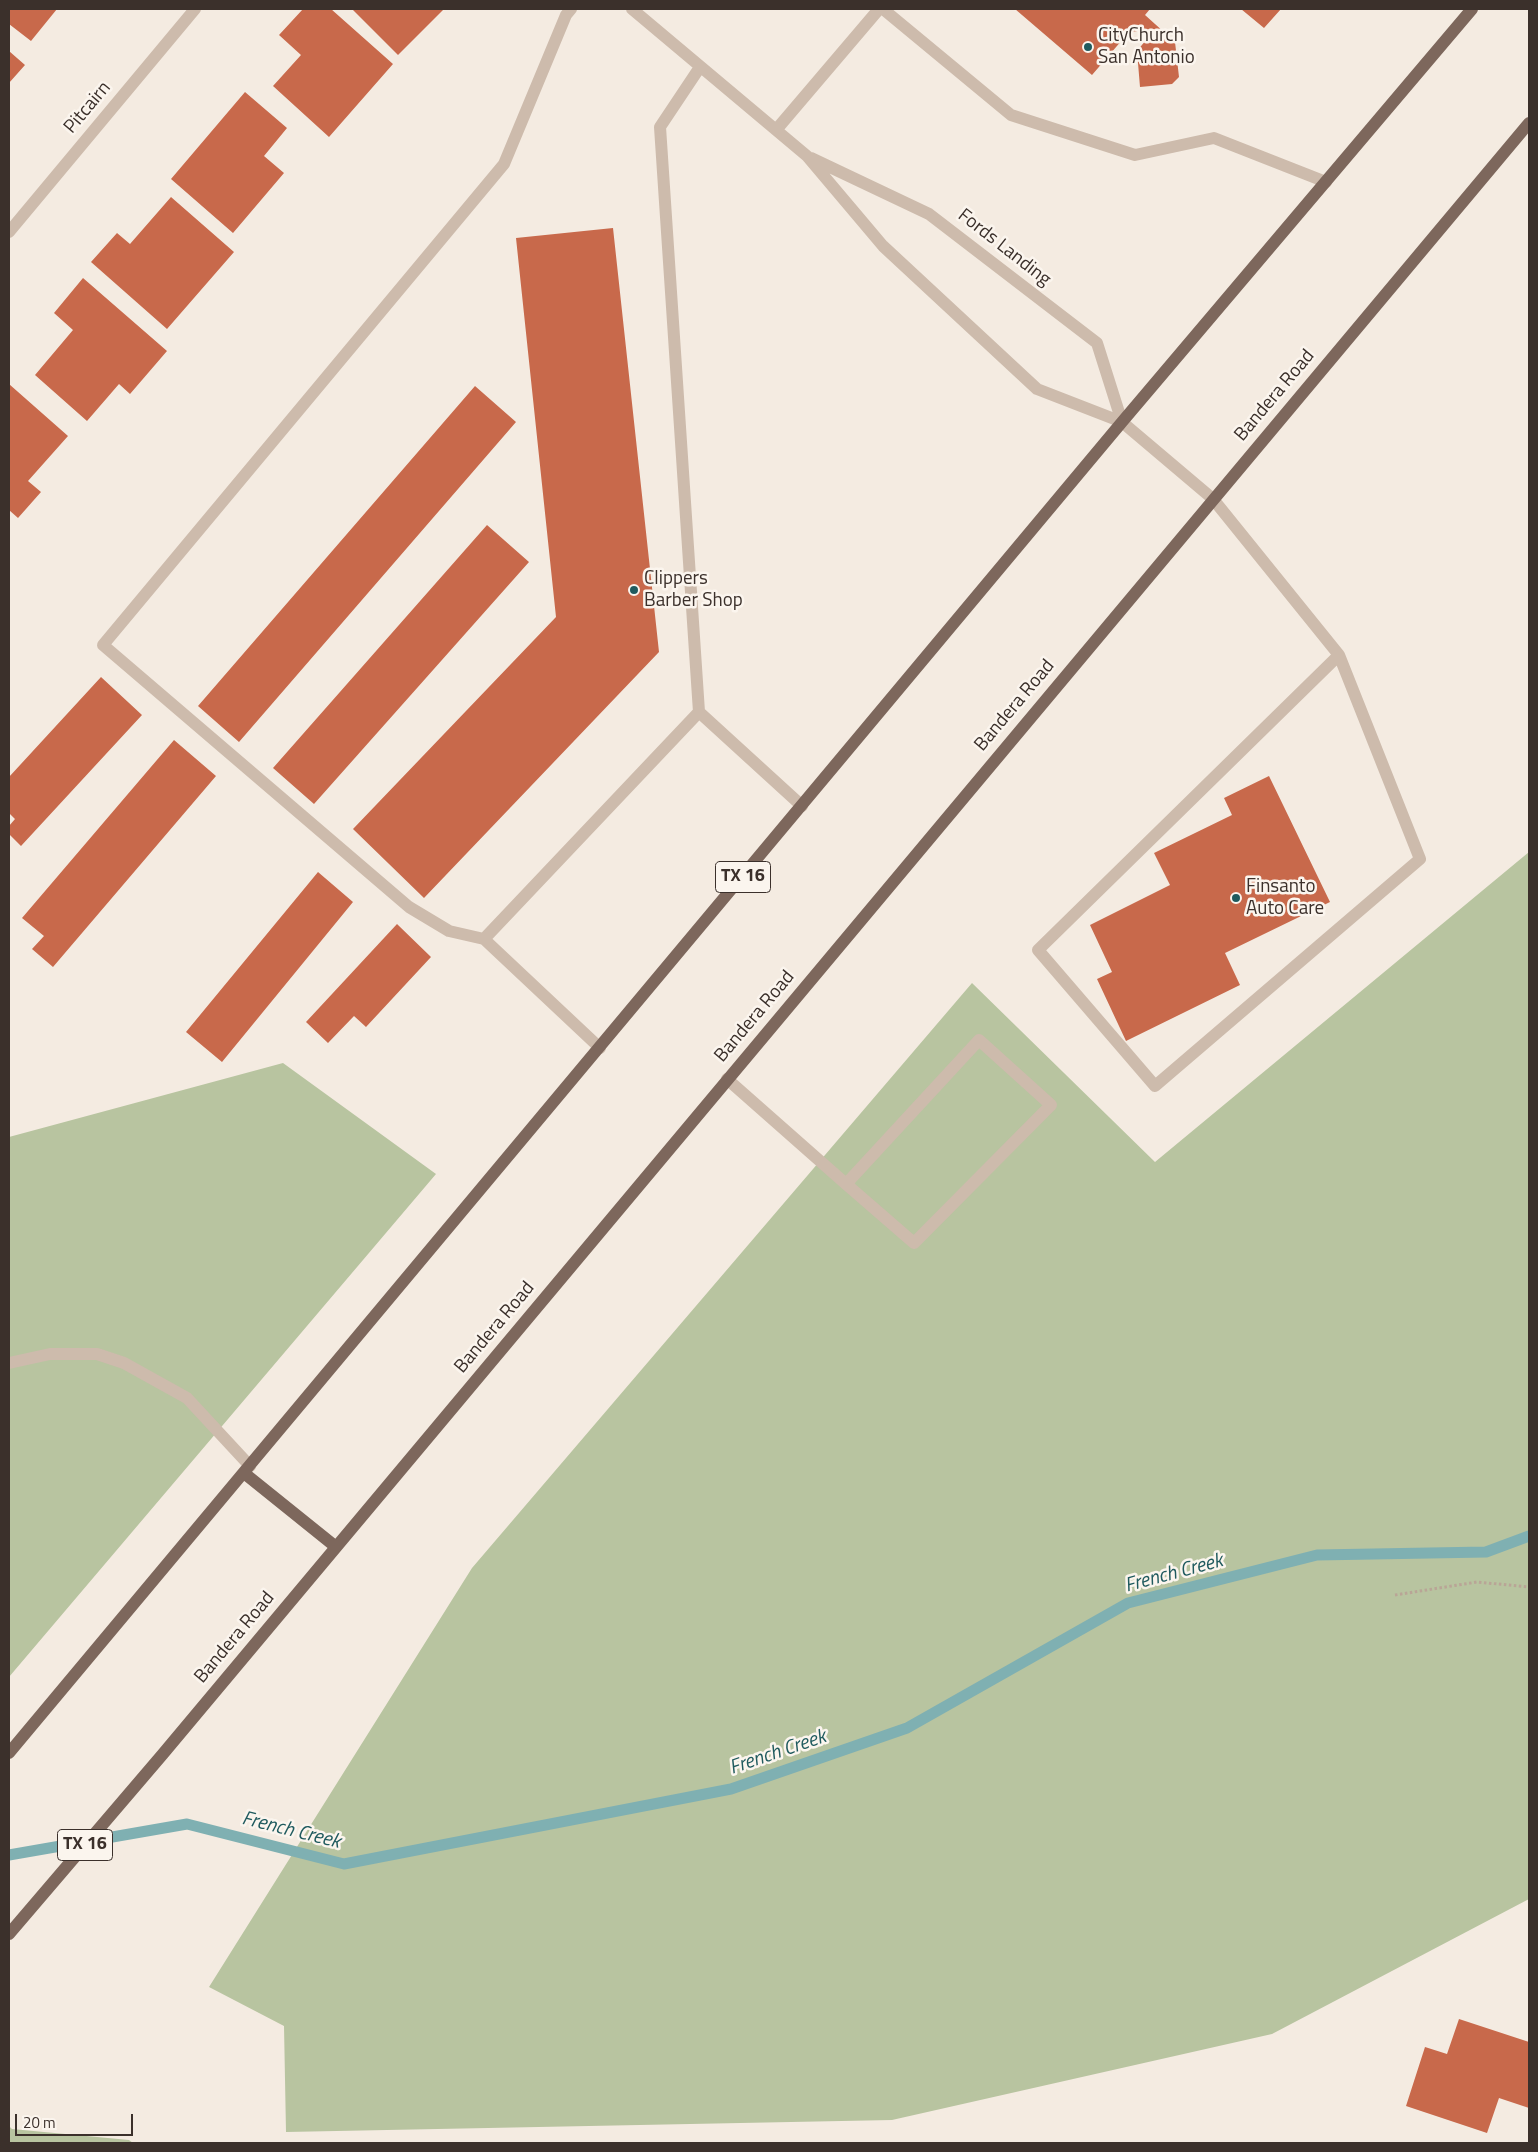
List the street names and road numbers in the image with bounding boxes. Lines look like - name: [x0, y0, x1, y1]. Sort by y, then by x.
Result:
- street label: Pitcairn: [60, 77, 116, 139]
- street label: Fords Landing: [953, 205, 1055, 291]
- street label: Bandera Road: [1230, 346, 1320, 446]
- street label: Bandera Road: [970, 656, 1060, 756]
- road number: TX 16: [716, 862, 770, 892]
- street label: Bandera Road: [710, 967, 800, 1067]
- street label: Bandera Road: [450, 1278, 540, 1378]
- street label: Bandera Road: [190, 1588, 280, 1688]
- road number: TX 16: [58, 1830, 112, 1860]

